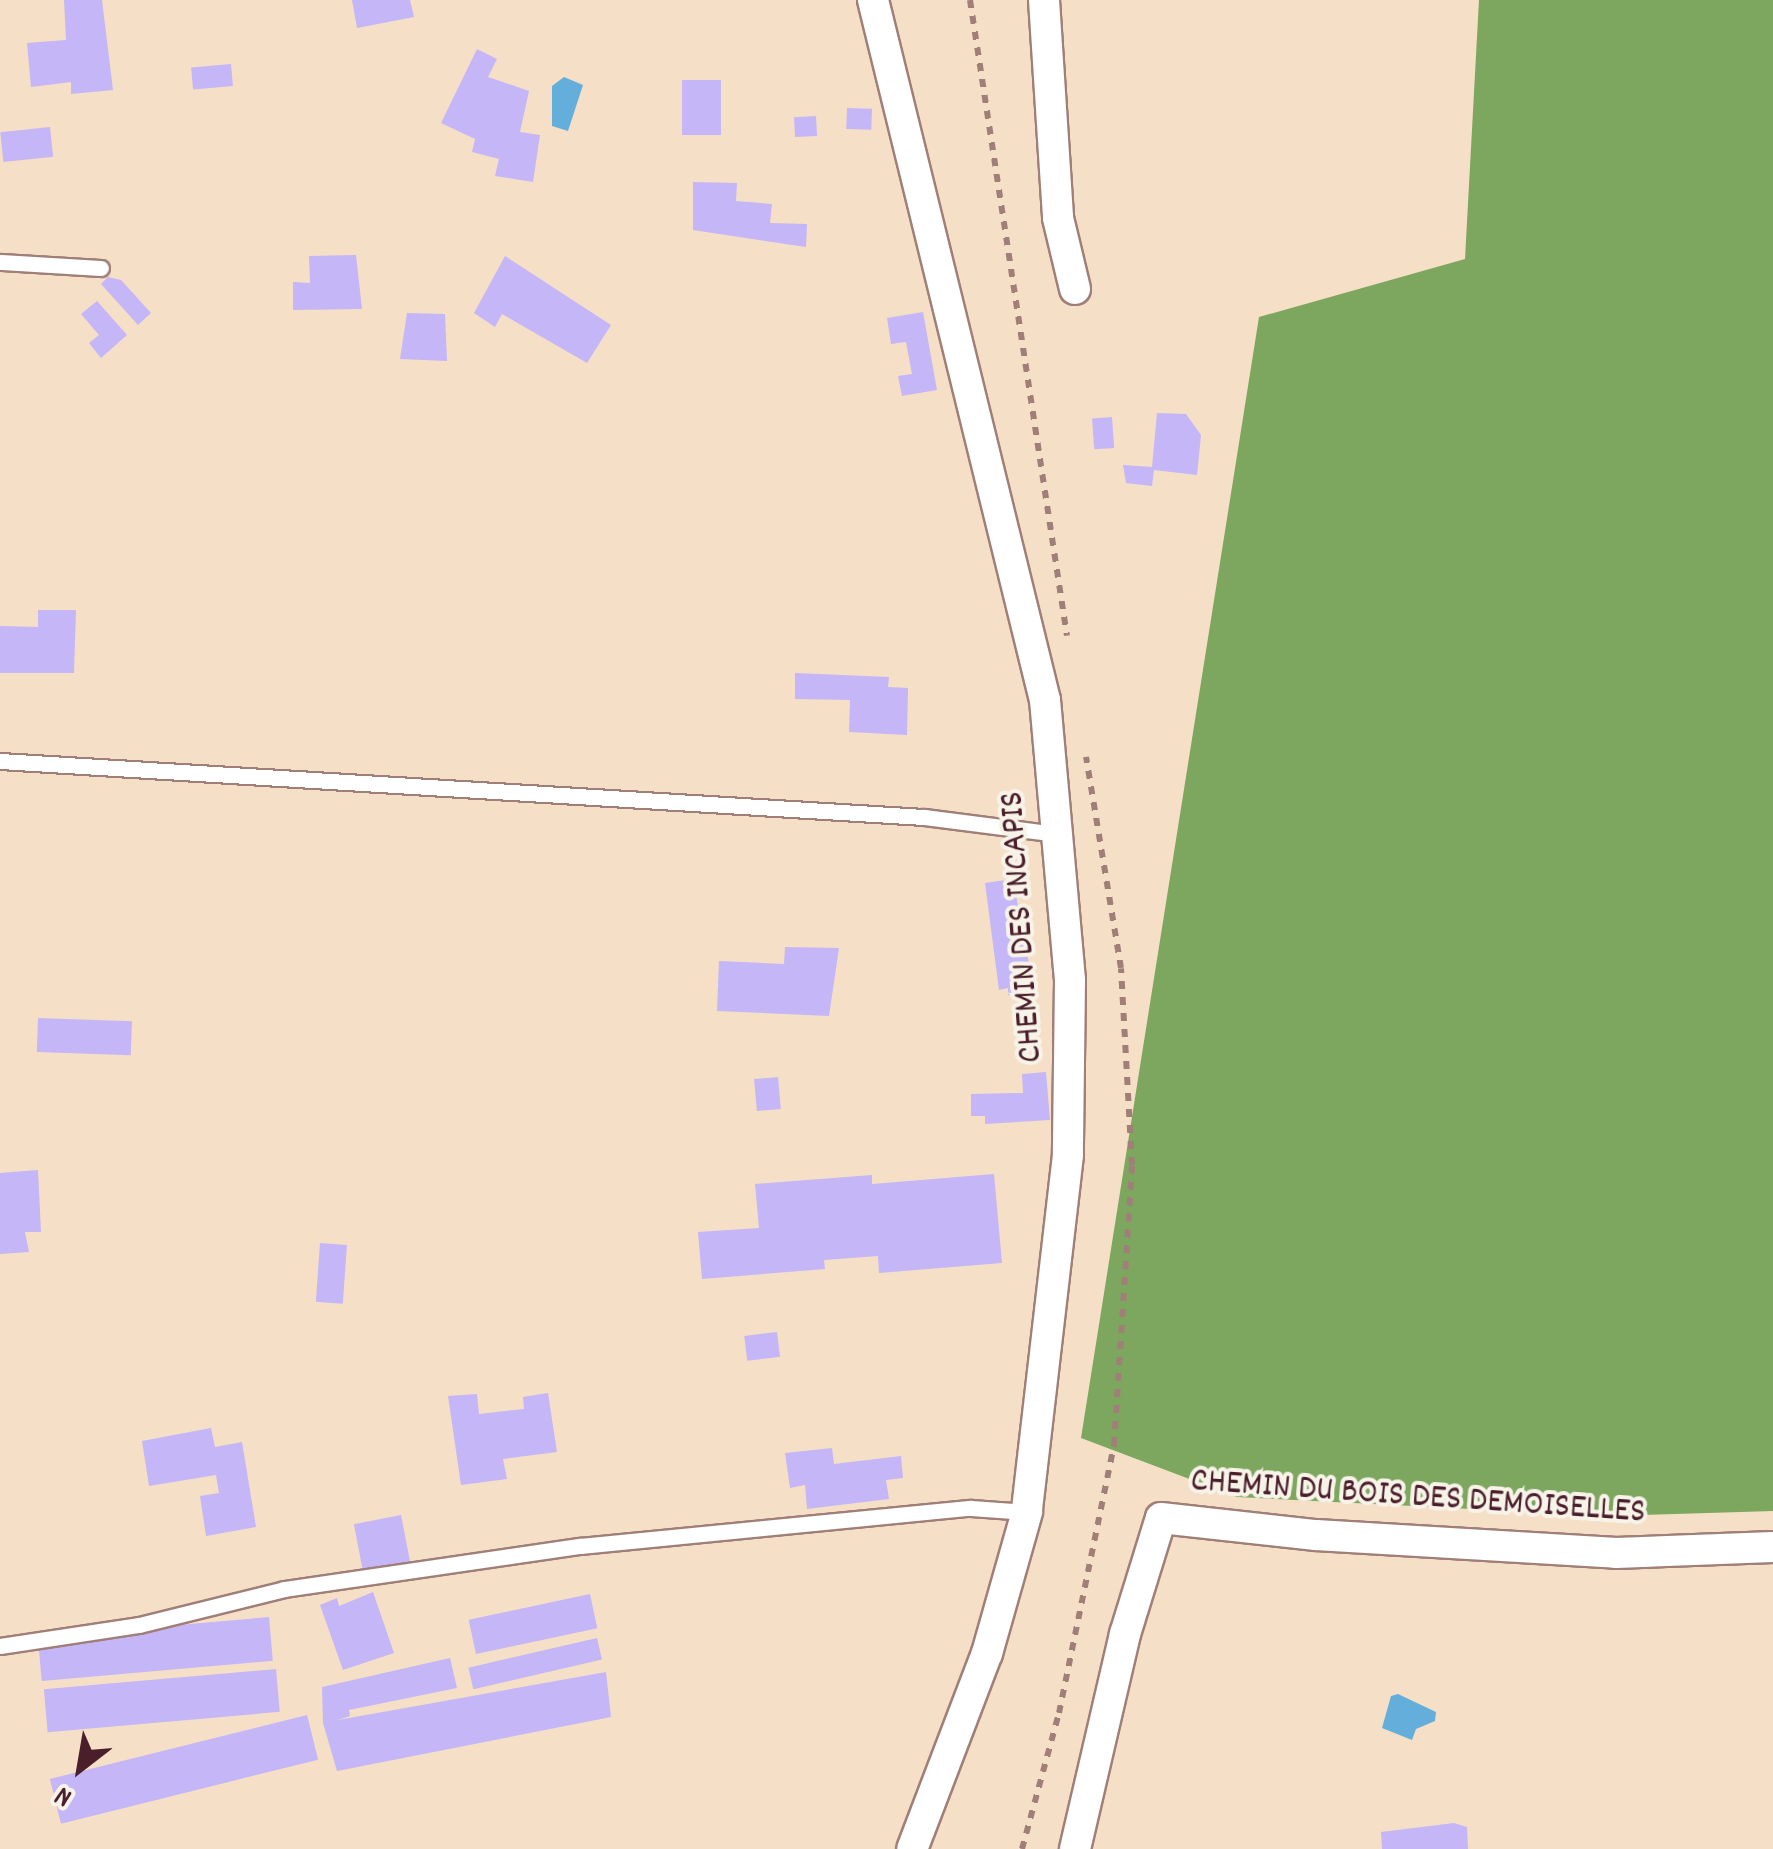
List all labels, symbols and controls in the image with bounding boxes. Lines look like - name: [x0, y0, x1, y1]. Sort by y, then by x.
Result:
- street label: CHEMIN DES INCAPIS: [993, 790, 1053, 1064]
- street label: CHEMIN DU BOIS DES DEMOISELLES: [1189, 1461, 1647, 1535]
- north arrow: [30, 1719, 130, 1819]
- text: N: [48, 1774, 81, 1815]

